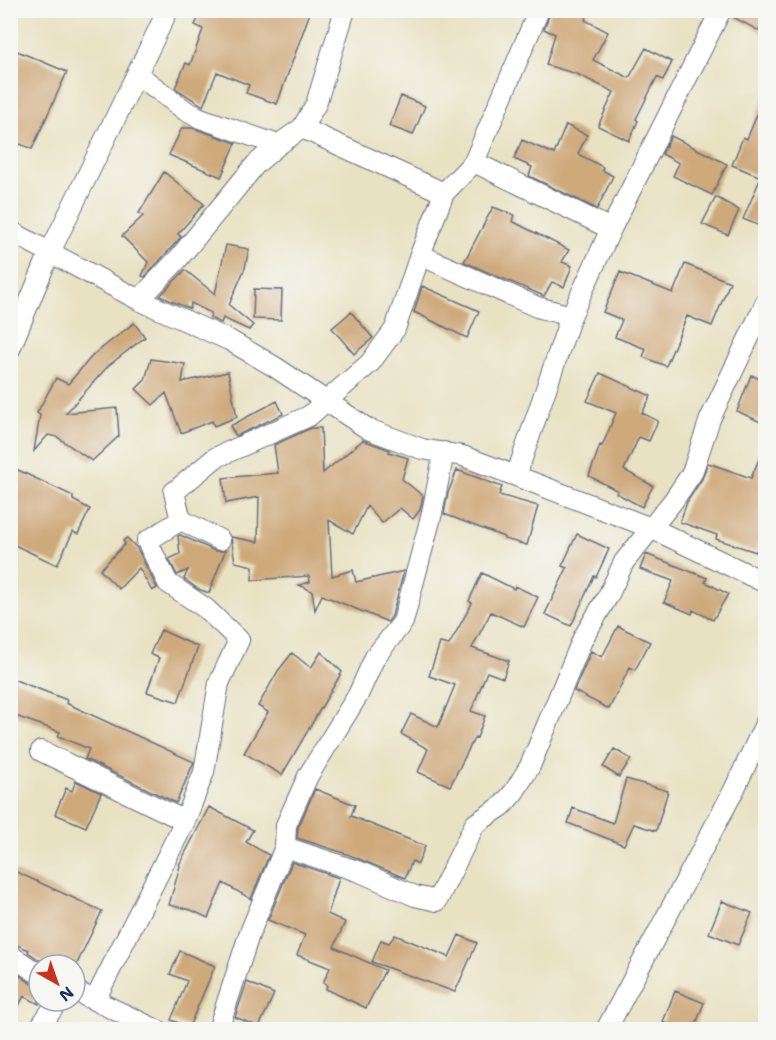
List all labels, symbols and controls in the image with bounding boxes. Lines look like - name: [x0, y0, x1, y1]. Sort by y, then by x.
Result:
- north arrow: [27, 953, 87, 1013]
- text: N: [55, 982, 78, 1006]

